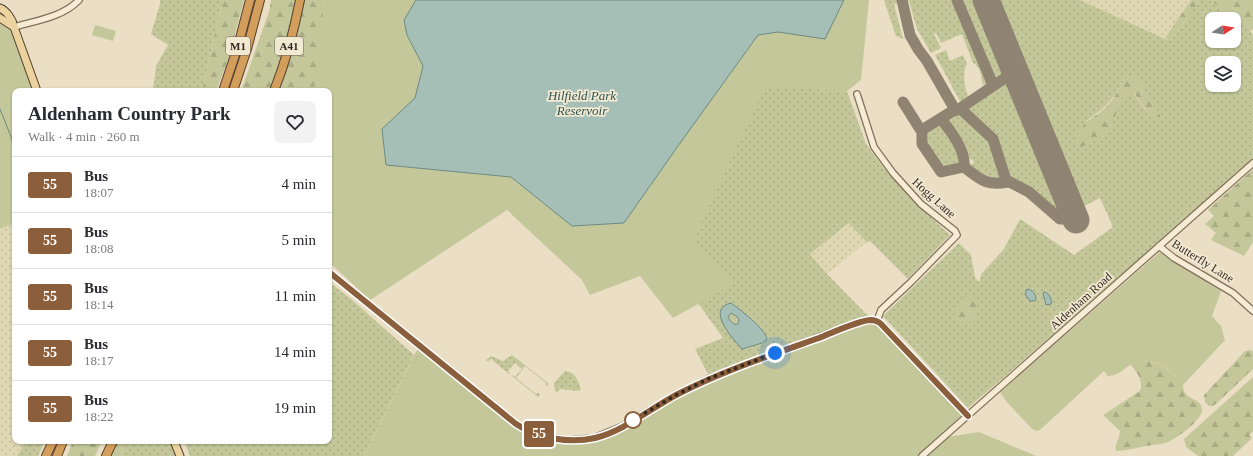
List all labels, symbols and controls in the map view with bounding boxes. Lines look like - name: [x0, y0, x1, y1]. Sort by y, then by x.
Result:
- north arrow: [1205, 12, 1241, 48]
- map controls: [1205, 12, 1241, 92]
- road number: M1: [226, 37, 250, 55]
- road number: A41: [275, 37, 303, 55]
- button: layers: [1205, 56, 1241, 92]
- water label: Hilfield Park Reservoir: [547, 88, 616, 118]
- button: heart: [274, 101, 316, 143]
- text: Aldenham Country Park: [28, 103, 231, 124]
- text: Walk · 4 min · 260 m: [28, 129, 140, 144]
- text: Bus: [84, 168, 108, 184]
- street label: Hogg Lane: [909, 175, 959, 221]
- text: 4 min: [281, 176, 316, 192]
- text: 55: [43, 177, 57, 192]
- text: 18:07: [84, 185, 114, 200]
- text: Bus: [84, 224, 108, 240]
- text: 5 min: [281, 232, 316, 248]
- text: 55: [43, 233, 57, 248]
- street label: Butterfly Lane: [1169, 236, 1237, 286]
- text: 18:08: [84, 241, 114, 256]
- street label: Aldenham Road: [1047, 270, 1115, 332]
- text: Bus: [84, 280, 108, 296]
- text: 11 min: [274, 288, 316, 304]
- text: 55: [43, 289, 57, 304]
- text: 18:14: [84, 297, 114, 312]
- text: Bus: [84, 336, 108, 352]
- your location: [765, 343, 785, 363]
- text: 14 min: [274, 344, 316, 360]
- text: 55: [43, 345, 57, 360]
- text: 18:17: [84, 353, 114, 368]
- text: Bus: [84, 392, 108, 408]
- text: 19 min: [274, 400, 316, 416]
- text: 55: [43, 401, 57, 416]
- text: 18:22: [84, 409, 114, 424]
- unlabelled marker: [624, 411, 642, 429]
- line badge: 55: [521, 421, 557, 447]
- text: 55: [532, 426, 546, 441]

